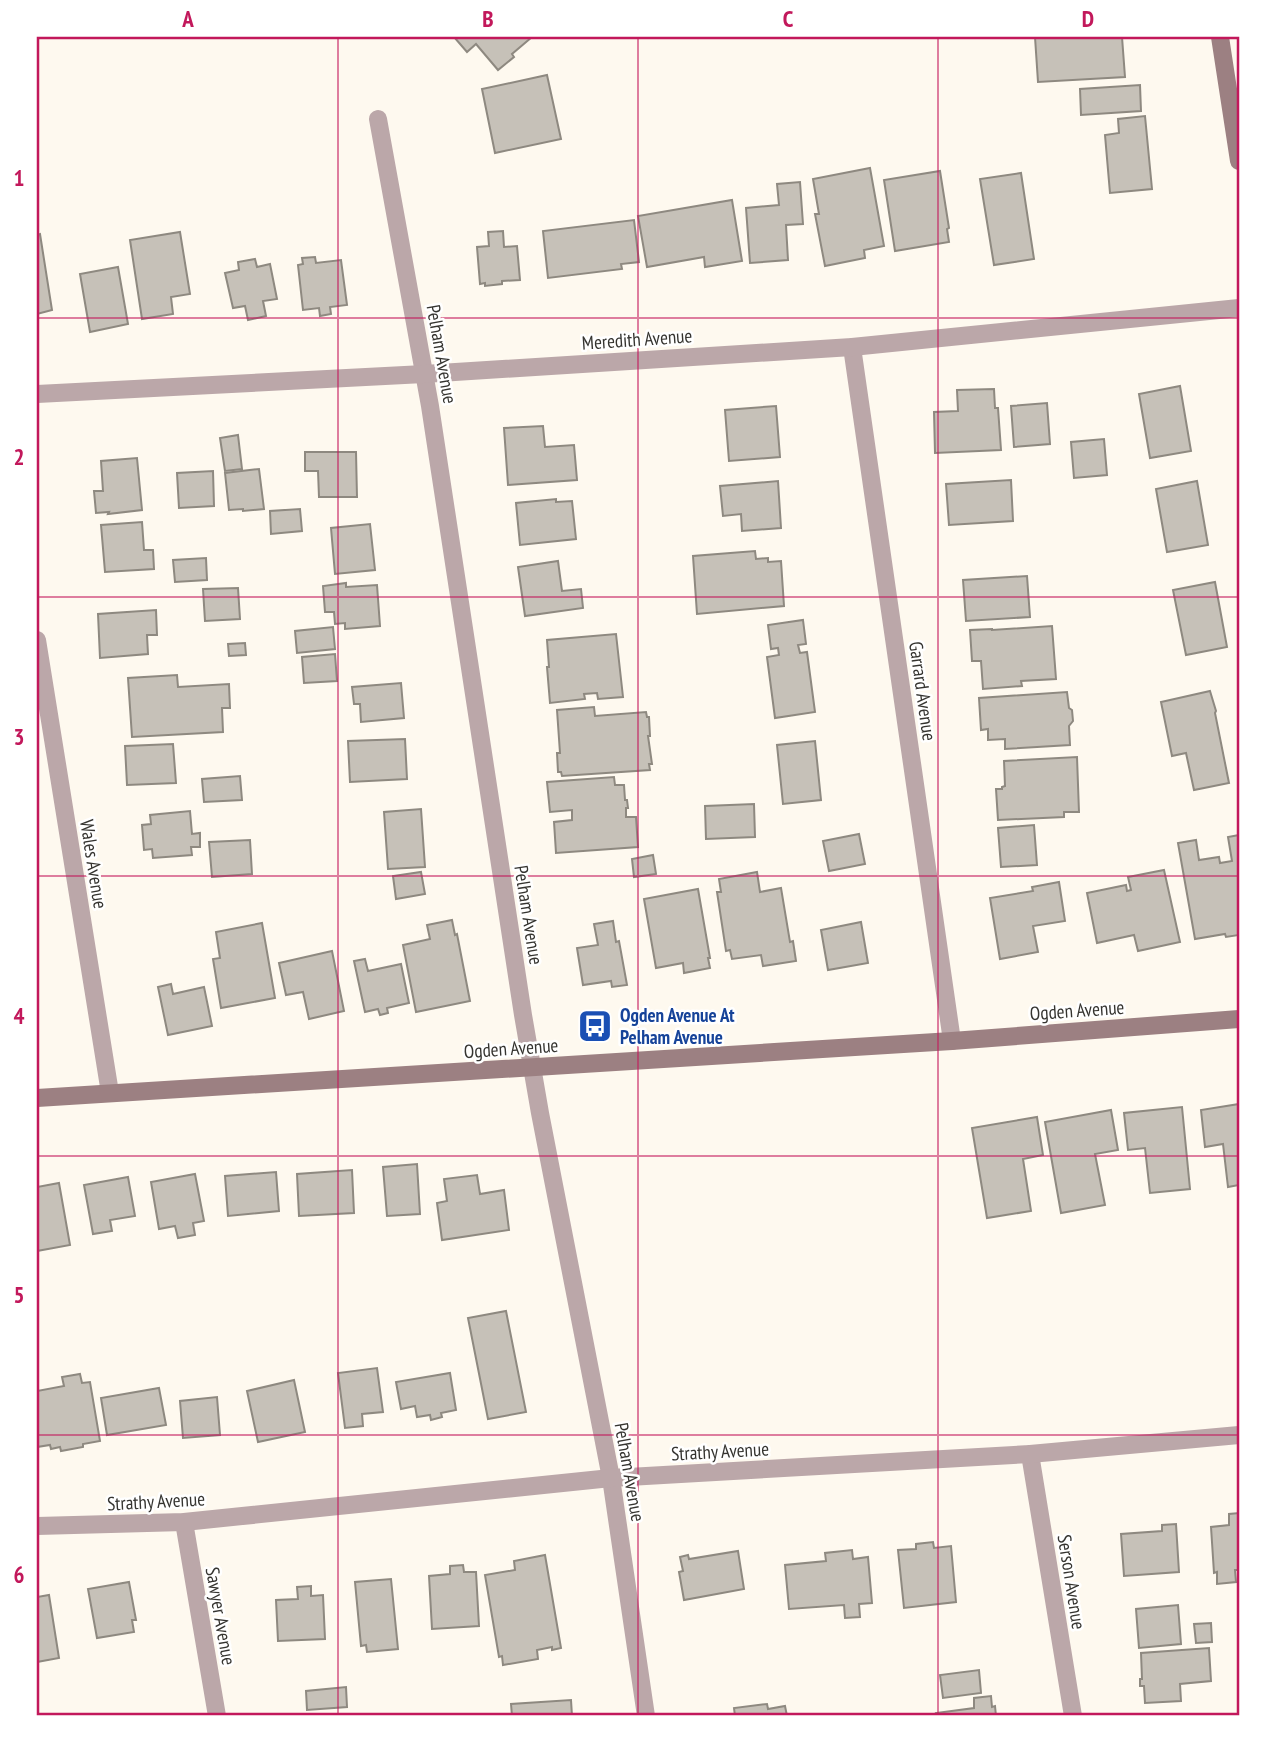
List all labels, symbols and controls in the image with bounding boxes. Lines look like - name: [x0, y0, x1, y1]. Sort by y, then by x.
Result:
- text: A: [181, 4, 194, 33]
- text: B: [482, 4, 494, 33]
- text: C: [783, 4, 794, 33]
- text: D: [1082, 4, 1094, 33]
- text: 1: [14, 163, 25, 192]
- street label: Pelham Avenue: [421, 303, 463, 406]
- street label: Meredith Avenue: [581, 323, 693, 355]
- text: 2: [14, 442, 25, 471]
- street label: Garrard Avenue: [904, 640, 942, 742]
- text: 3: [14, 722, 25, 751]
- street label: Wales Avenue: [75, 818, 113, 910]
- street label: Pelham Avenue: [509, 864, 549, 967]
- street label: Ogden Avenue: [1029, 995, 1125, 1025]
- text: 4: [14, 1001, 25, 1030]
- place label: Ogden Avenue At Pelham Avenue: [620, 1003, 735, 1049]
- bus stop icon: Ogden Avenue At Pelham Avenue: [576, 1007, 614, 1045]
- street label: Ogden Avenue: [463, 1033, 559, 1063]
- text: 5: [14, 1280, 25, 1309]
- street label: Pelham Avenue: [609, 1421, 651, 1524]
- street label: Strathy Avenue: [670, 1436, 770, 1466]
- street label: Strathy Avenue: [106, 1486, 206, 1516]
- street label: Serson Avenue: [1053, 1533, 1091, 1631]
- text: 6: [14, 1560, 25, 1589]
- street label: Sawyer Avenue: [201, 1565, 241, 1667]

